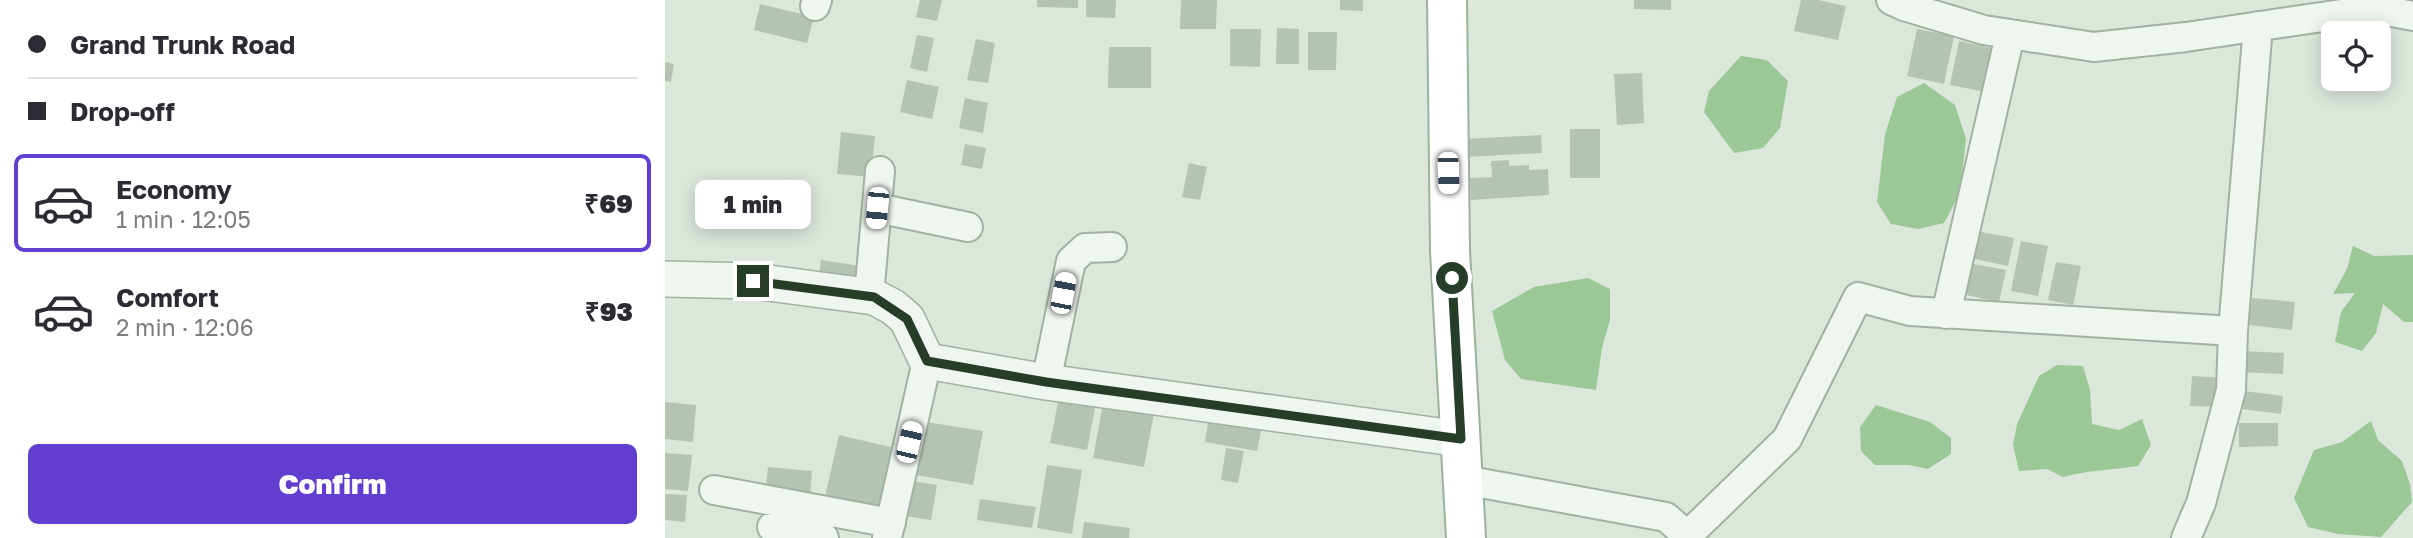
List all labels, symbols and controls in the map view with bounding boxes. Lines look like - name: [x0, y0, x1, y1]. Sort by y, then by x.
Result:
- map controls: [2321, 21, 2391, 91]
- button: locate: [2321, 21, 2391, 91]
- text: Grand Trunk Road: [70, 29, 295, 60]
- text: Drop-off: [70, 96, 175, 127]
- car: [1437, 152, 1460, 194]
- icon: car: [32, 172, 95, 235]
- text: Economy: [116, 174, 232, 205]
- callout: 1 min: [695, 180, 811, 229]
- car: [865, 186, 890, 230]
- text: ₹69: [584, 188, 633, 219]
- text: 1 min: [724, 190, 782, 218]
- text: 1 min · 12:05: [116, 205, 251, 233]
- route start: [1436, 262, 1468, 294]
- route end: [737, 265, 769, 297]
- car: [1049, 270, 1078, 316]
- icon: car: [32, 280, 95, 343]
- text: Comfort: [116, 282, 219, 313]
- text: ₹93: [585, 296, 633, 327]
- text: 2 min · 12:06: [116, 313, 254, 341]
- car: [895, 419, 924, 465]
- button: Confirm: [28, 444, 637, 524]

